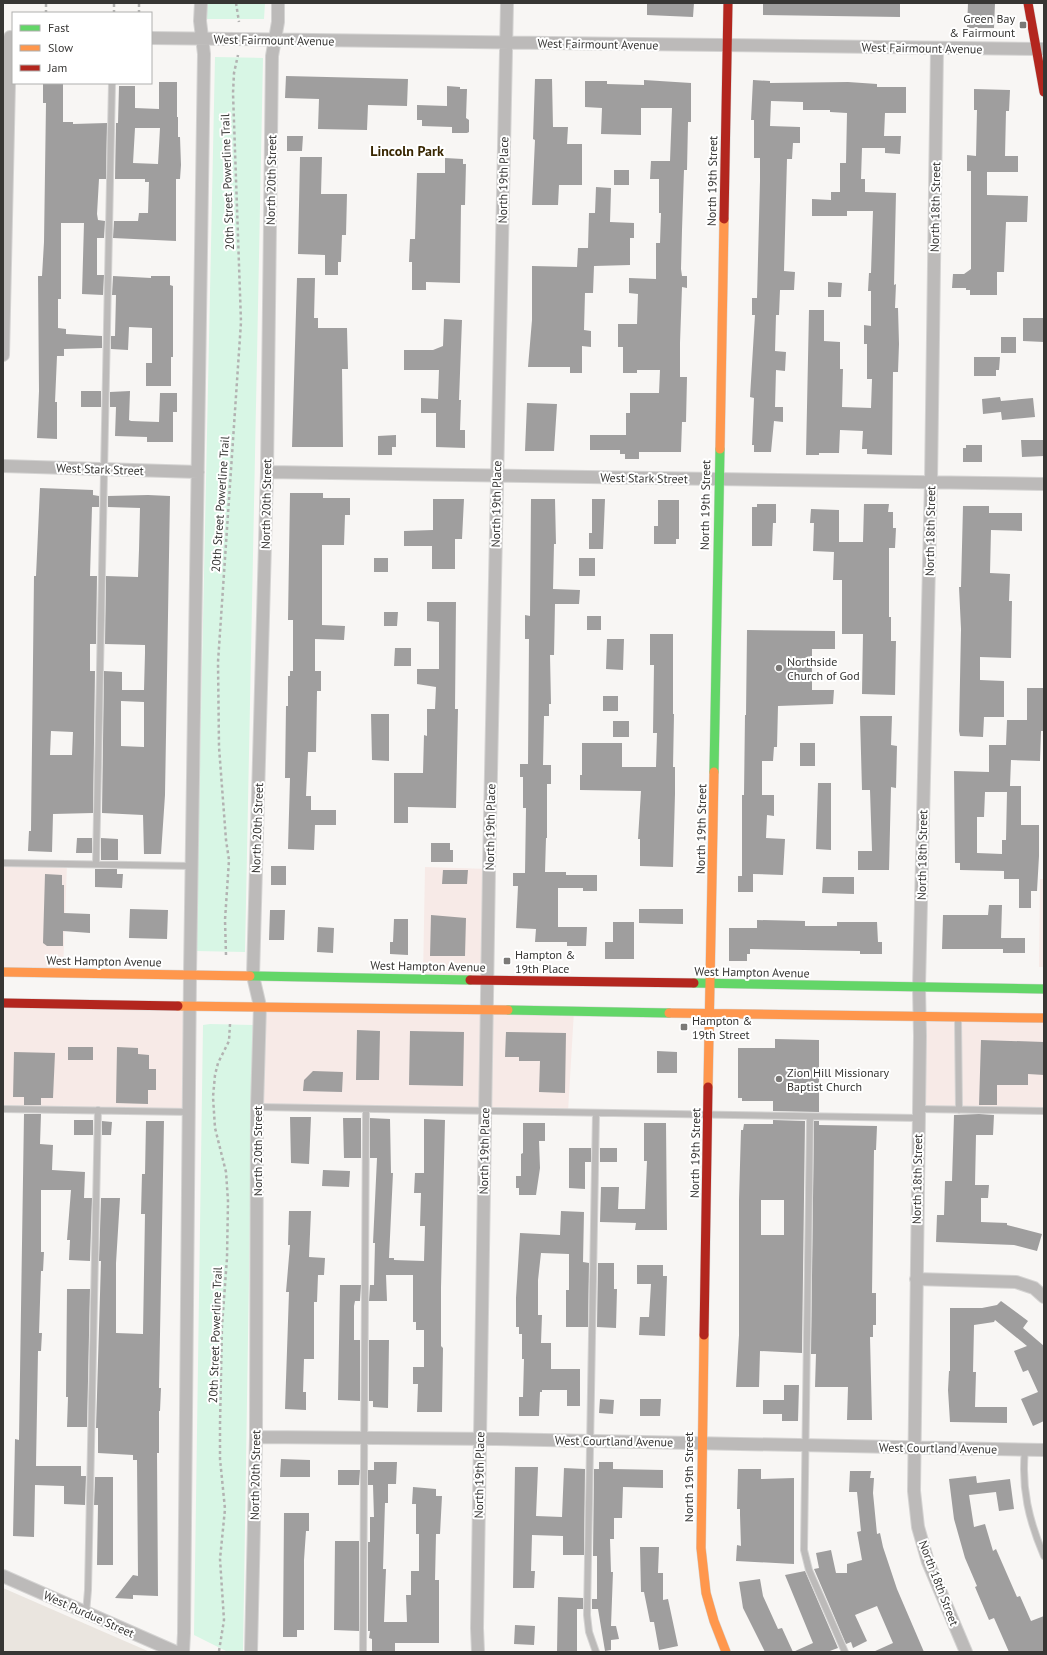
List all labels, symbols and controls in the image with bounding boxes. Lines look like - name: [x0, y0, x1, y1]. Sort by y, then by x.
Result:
- place label: Green Bay & Fairmount: [949, 11, 1015, 40]
- legend: [12, 12, 152, 84]
- text: Fast: [48, 20, 69, 35]
- marker: Green Bay & Fairmount: [1018, 20, 1028, 30]
- street label: West Fairmount Avenue: [213, 31, 335, 49]
- street label: West Fairmount Avenue: [537, 35, 659, 53]
- street label: West Fairmount Avenue: [861, 39, 983, 57]
- text: Slow: [48, 40, 73, 55]
- text: Jam: [47, 60, 67, 75]
- street label: 20th Street Powerline Trail: [217, 113, 237, 251]
- street label: North 20th Street: [263, 135, 279, 225]
- street label: North 19th Place: [495, 136, 511, 224]
- street label: North 19th Street: [704, 136, 720, 226]
- district label: Lincoln Park: [370, 142, 444, 160]
- street label: North 18th Street: [927, 162, 943, 252]
- street label: 20th Street Powerline Trail: [208, 435, 232, 573]
- street label: North 20th Street: [258, 459, 274, 549]
- street label: West Stark Street: [56, 460, 144, 478]
- street label: North 19th Place: [488, 460, 504, 548]
- street label: North 19th Street: [697, 460, 713, 550]
- street label: West Stark Street: [600, 470, 688, 486]
- street label: North 18th Street: [922, 486, 938, 576]
- place label: Northside Church of God: [787, 654, 860, 683]
- marker: Northside Church of God: [774, 663, 784, 673]
- street label: North 20th Street: [248, 783, 266, 873]
- street label: North 19th Place: [482, 783, 498, 871]
- street label: North 19th Street: [693, 784, 709, 874]
- street label: North 18th Street: [914, 810, 930, 900]
- place label: Hampton & 19th Place: [515, 947, 575, 976]
- street label: West Hampton Avenue: [46, 952, 162, 970]
- marker: Hampton & 19th Place: [502, 956, 512, 966]
- street label: West Hampton Avenue: [370, 957, 486, 975]
- street label: West Hampton Avenue: [694, 963, 810, 981]
- place label: Hampton & 19th Street: [692, 1013, 752, 1042]
- marker: Hampton & 19th Street: [679, 1022, 689, 1032]
- place label: Zion Hill Missionary Baptist Church: [787, 1065, 890, 1094]
- marker: Zion Hill Missionary Baptist Church: [774, 1074, 784, 1084]
- street label: North 20th Street: [250, 1106, 265, 1196]
- street label: North 19th Place: [476, 1107, 492, 1195]
- street label: North 19th Street: [687, 1108, 703, 1198]
- street label: North 18th Street: [909, 1134, 925, 1224]
- street label: 20th Street Powerline Trail: [205, 1266, 225, 1404]
- street label: North 20th Street: [247, 1430, 263, 1520]
- street label: North 19th Place: [471, 1431, 487, 1519]
- street label: West Courtland Avenue: [555, 1432, 673, 1450]
- street label: North 19th Street: [681, 1432, 696, 1522]
- street label: West Courtland Avenue: [879, 1439, 997, 1457]
- street label: North 18th Street: [916, 1538, 962, 1628]
- street label: West Purdue Street: [41, 1587, 137, 1641]

